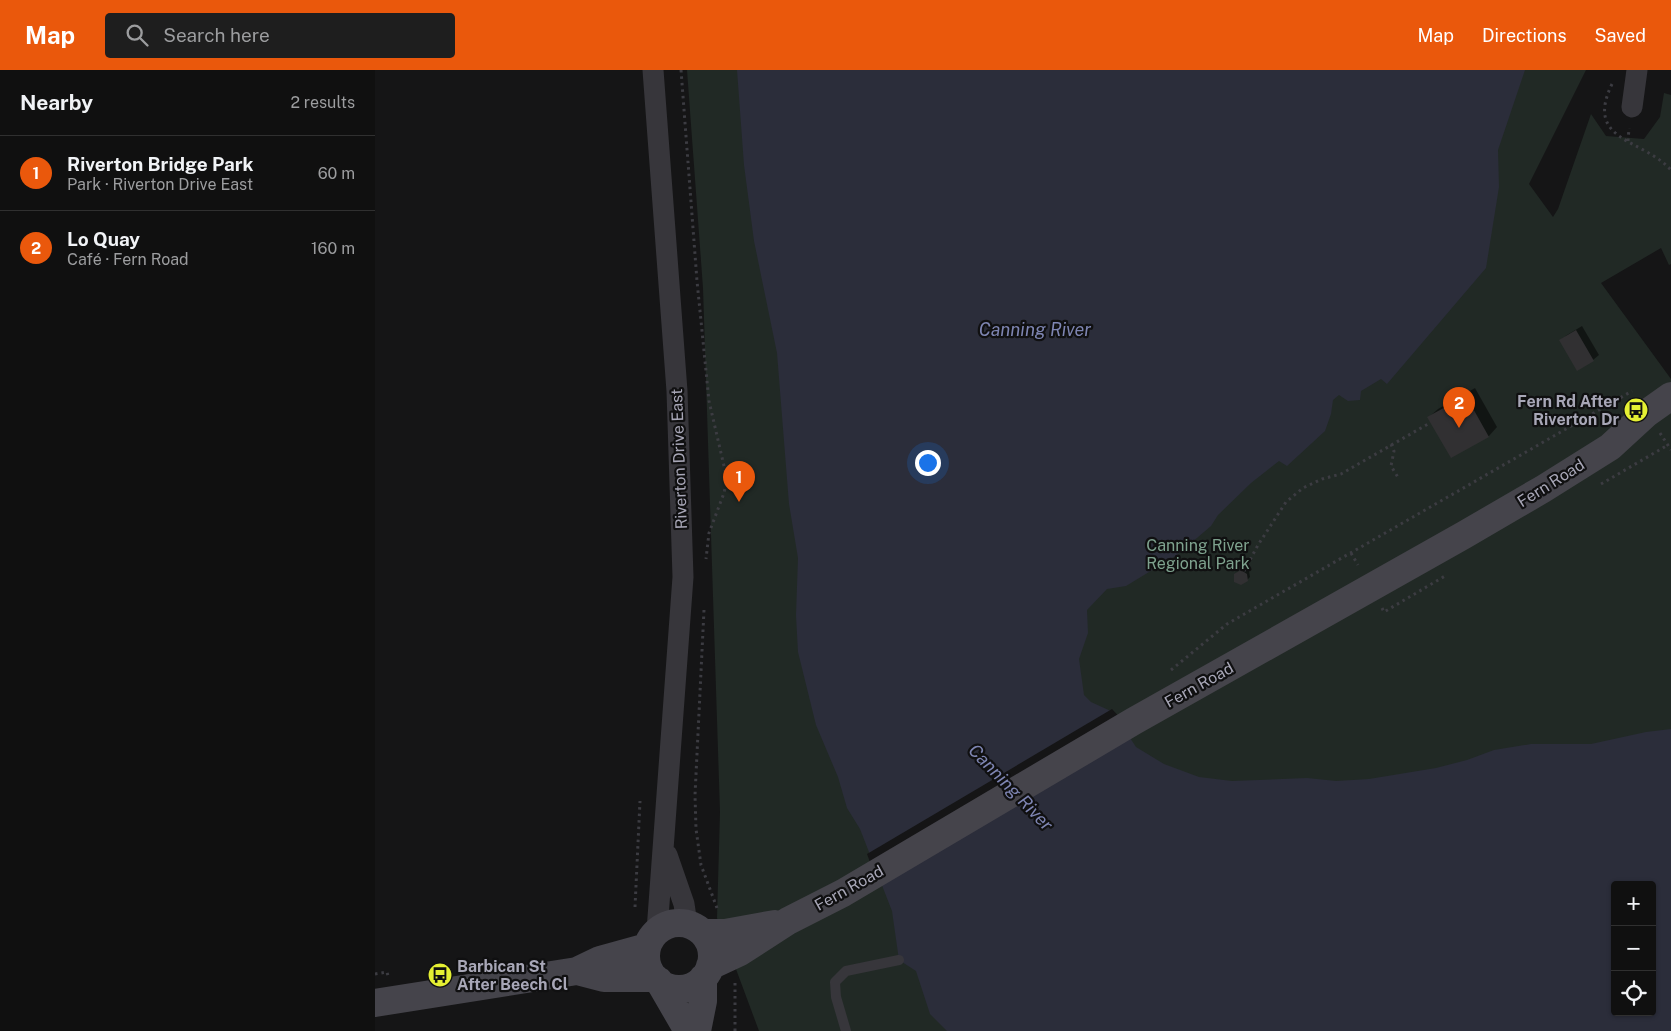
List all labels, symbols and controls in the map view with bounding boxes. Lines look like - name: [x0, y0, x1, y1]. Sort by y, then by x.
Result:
- search box: [105, 13, 455, 58]
- text: Map: [25, 21, 75, 49]
- icon: search: [123, 21, 151, 49]
- text: Search here: [163, 24, 270, 46]
- text: Map: [1417, 25, 1454, 46]
- text: Directions: [1482, 25, 1567, 46]
- text: Saved: [1595, 25, 1646, 46]
- text: Nearby: [20, 90, 93, 115]
- text: 2 results: [290, 93, 355, 112]
- text: Riverton Bridge Park: [67, 153, 254, 175]
- text: 1: [33, 164, 39, 183]
- text: 60 m: [318, 164, 355, 183]
- text: Park · Riverton Drive East: [67, 175, 253, 194]
- text: Lo Quay: [67, 228, 140, 250]
- text: 2: [31, 239, 41, 258]
- text: 160 m: [311, 239, 355, 258]
- text: Café · Fern Road: [67, 250, 189, 269]
- water label: Canning River: [979, 319, 1091, 340]
- pin: 2: [1443, 387, 1475, 428]
- street label: Riverton Drive East: [667, 388, 691, 530]
- place label: Fern Rd After Riverton Dr: [1517, 392, 1619, 429]
- bus stop icon: Fern Rd After Riverton Dr: [1623, 397, 1649, 423]
- your location: [915, 450, 941, 476]
- street label: Fern Road: [1514, 455, 1588, 511]
- pin: 1: [723, 461, 755, 502]
- park label: Canning River Regional Park: [1146, 536, 1250, 573]
- street label: Fern Road: [1161, 658, 1237, 712]
- water label: Canning River: [964, 739, 1058, 835]
- street label: Fern Road: [811, 861, 887, 915]
- map controls: [1611, 881, 1656, 1016]
- button: +: [1611, 881, 1656, 926]
- button: −: [1611, 926, 1656, 971]
- place label: Barbican St After Beech Cl: [457, 957, 568, 994]
- bus stop icon: Barbican St After Beech Cl: [427, 962, 453, 988]
- button: locate: [1611, 971, 1656, 1016]

